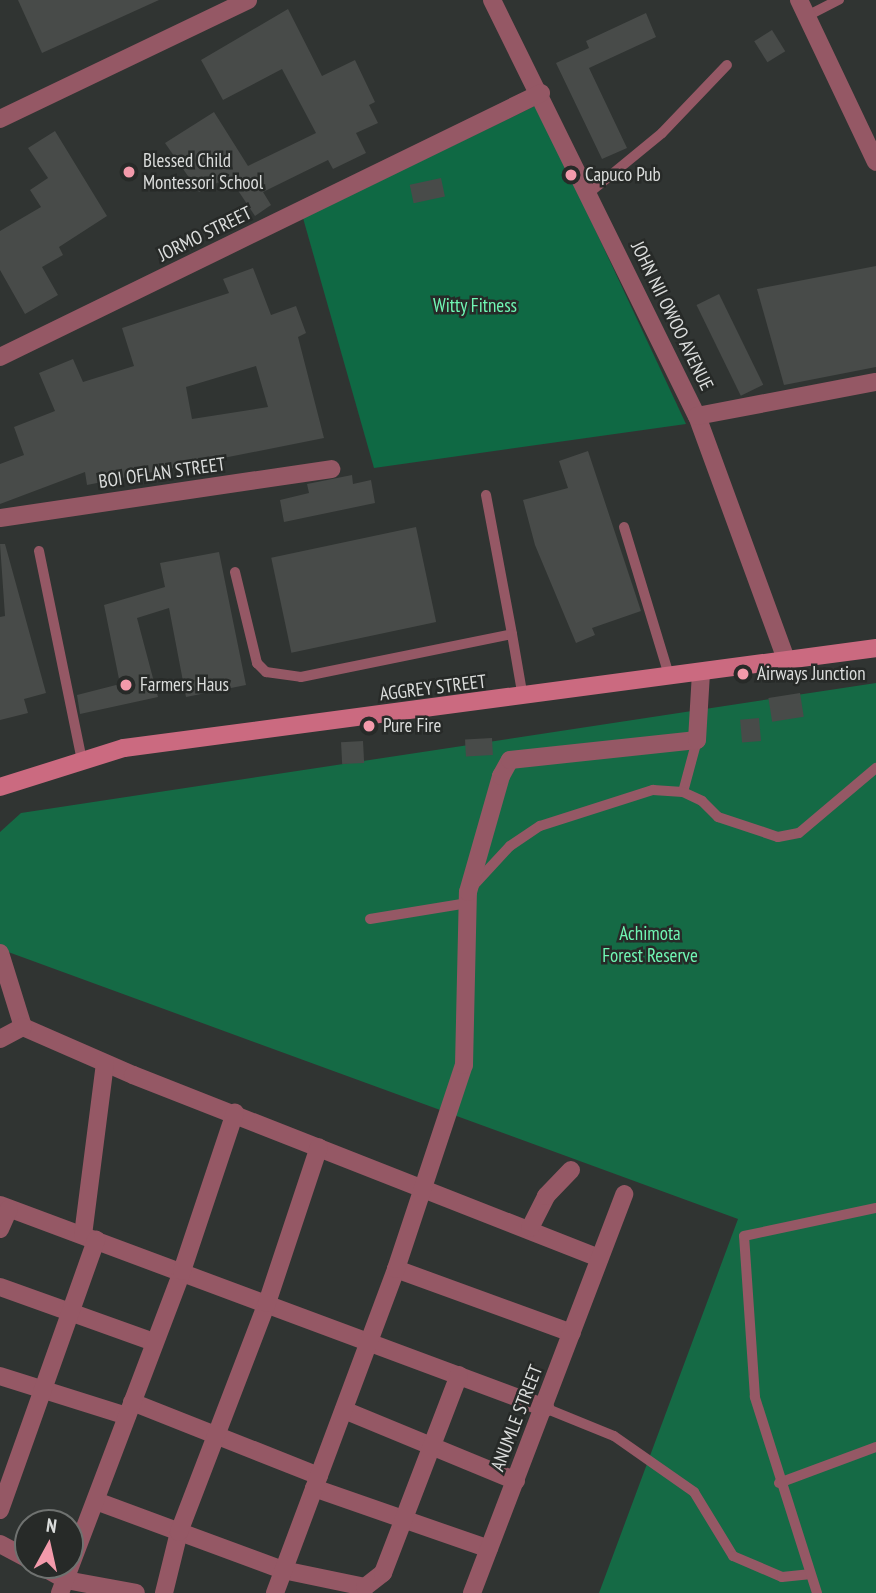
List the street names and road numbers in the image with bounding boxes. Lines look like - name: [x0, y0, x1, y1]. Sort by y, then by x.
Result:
- street label: JORMO STREET: [155, 202, 255, 266]
- street label: JOHN NII OWOO AVENUE: [626, 238, 718, 394]
- street label: BOI OFLAN STREET: [97, 453, 227, 493]
- street label: AGGREY STREET: [378, 670, 488, 706]
- street label: ANUMLE STREET: [486, 1362, 548, 1474]

